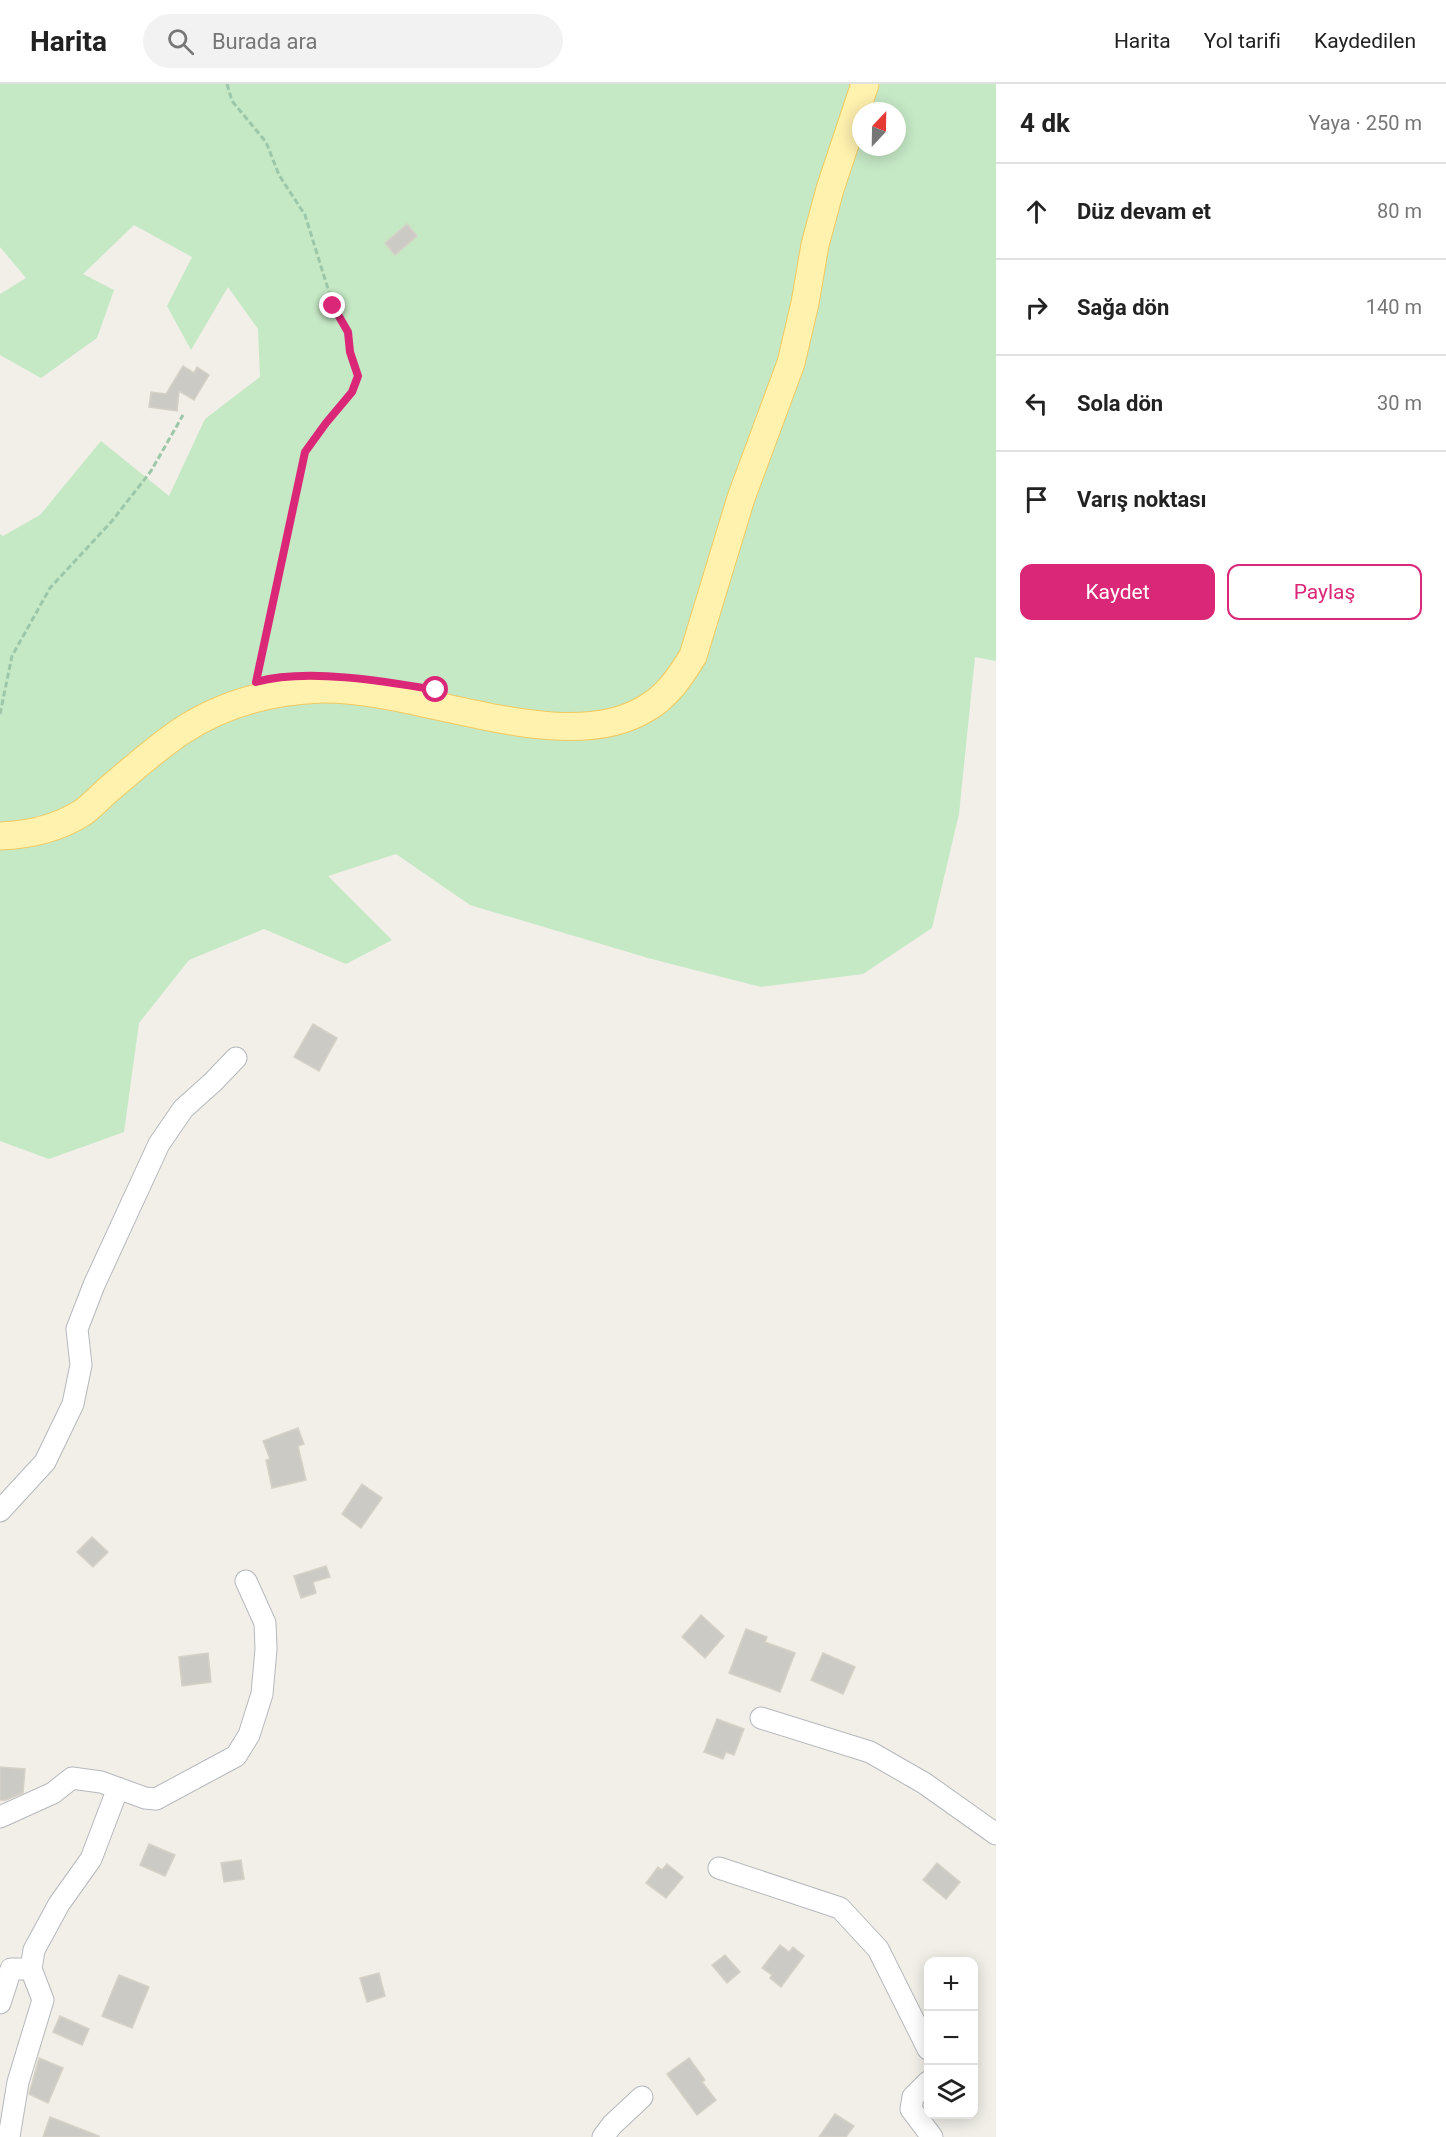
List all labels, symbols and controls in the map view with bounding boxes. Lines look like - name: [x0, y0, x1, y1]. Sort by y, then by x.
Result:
- search box: [143, 14, 563, 68]
- text: Harita: [30, 25, 107, 58]
- icon: search: [164, 25, 197, 58]
- text: Burada ara: [212, 29, 318, 54]
- text: Harita: [1114, 29, 1171, 53]
- text: Yol tarifi: [1204, 29, 1281, 53]
- text: Kaydedilen: [1314, 29, 1416, 53]
- north arrow: [852, 102, 906, 156]
- text: 4 dk: [1020, 108, 1070, 138]
- text: Yaya · 250 m: [1308, 111, 1422, 135]
- icon: ahead: [1020, 195, 1053, 228]
- text: Düz devam et: [1077, 199, 1211, 224]
- text: 80 m: [1377, 199, 1422, 223]
- icon: right: [1020, 291, 1053, 324]
- route end: [319, 292, 345, 318]
- text: Sağa dön: [1077, 295, 1169, 320]
- text: 140 m: [1366, 295, 1422, 319]
- icon: left: [1020, 387, 1053, 420]
- text: Sola dön: [1077, 391, 1163, 416]
- text: 30 m: [1377, 391, 1422, 415]
- icon: arrive: [1020, 483, 1053, 516]
- text: Varış noktası: [1077, 487, 1207, 512]
- button: Kaydet: [1020, 564, 1215, 620]
- button: Paylaş: [1227, 564, 1422, 620]
- route start: [422, 676, 448, 702]
- map controls: [924, 1957, 978, 2119]
- button: +: [924, 1957, 978, 2011]
- button: −: [924, 2011, 978, 2065]
- button: layers: [924, 2065, 978, 2119]

